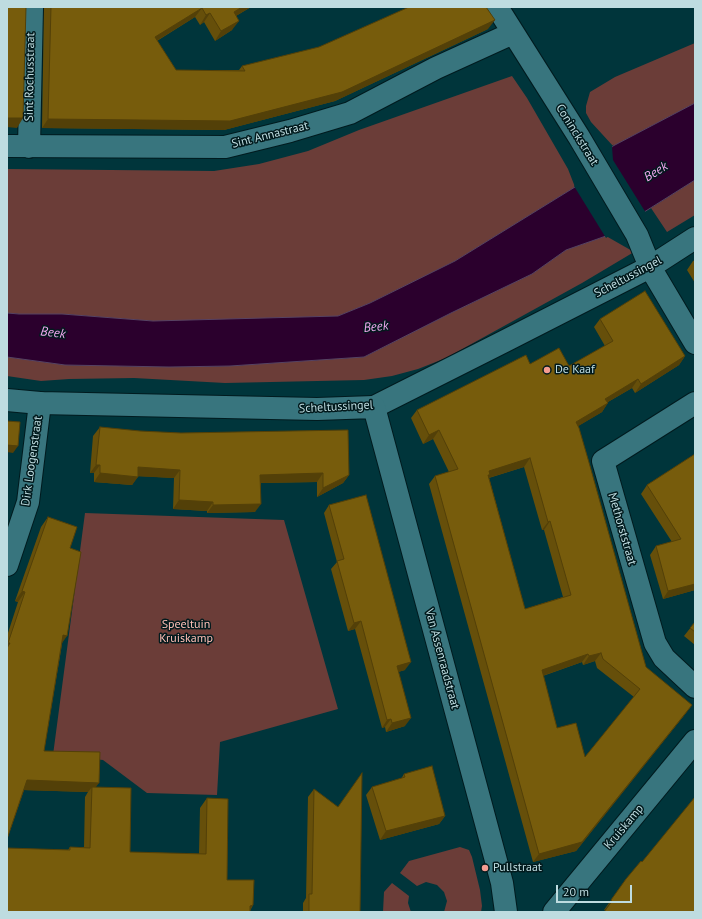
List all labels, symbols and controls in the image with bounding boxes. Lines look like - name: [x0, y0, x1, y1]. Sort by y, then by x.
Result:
- street label: Sint Rochusstraat: [22, 32, 38, 122]
- street label: Coninckstraat: [552, 102, 602, 168]
- street label: Sint Annastraat: [230, 118, 310, 152]
- water label: Beek: [641, 159, 671, 185]
- street label: Scheltussingel: [592, 253, 664, 301]
- water label: Beek: [363, 318, 389, 336]
- water label: Beek: [40, 324, 66, 342]
- place label: De Kaaf: [555, 363, 595, 377]
- marker: De Kaaf: [542, 365, 552, 375]
- street label: Scheltussingel: [298, 398, 374, 416]
- street label: Dirk Loogenstraat: [19, 415, 45, 507]
- street label: Methorststraat: [605, 491, 639, 567]
- street label: Van Assenraadstraat: [422, 607, 462, 711]
- park label: Speeltuin Kruiskamp: [159, 618, 213, 646]
- street label: Kruiskamp: [601, 802, 647, 852]
- place label: Pullstraat: [493, 861, 542, 875]
- marker: Pullstraat: [480, 863, 490, 873]
- scale bar: [558, 877, 634, 903]
- text: 20 m: [563, 884, 589, 899]

